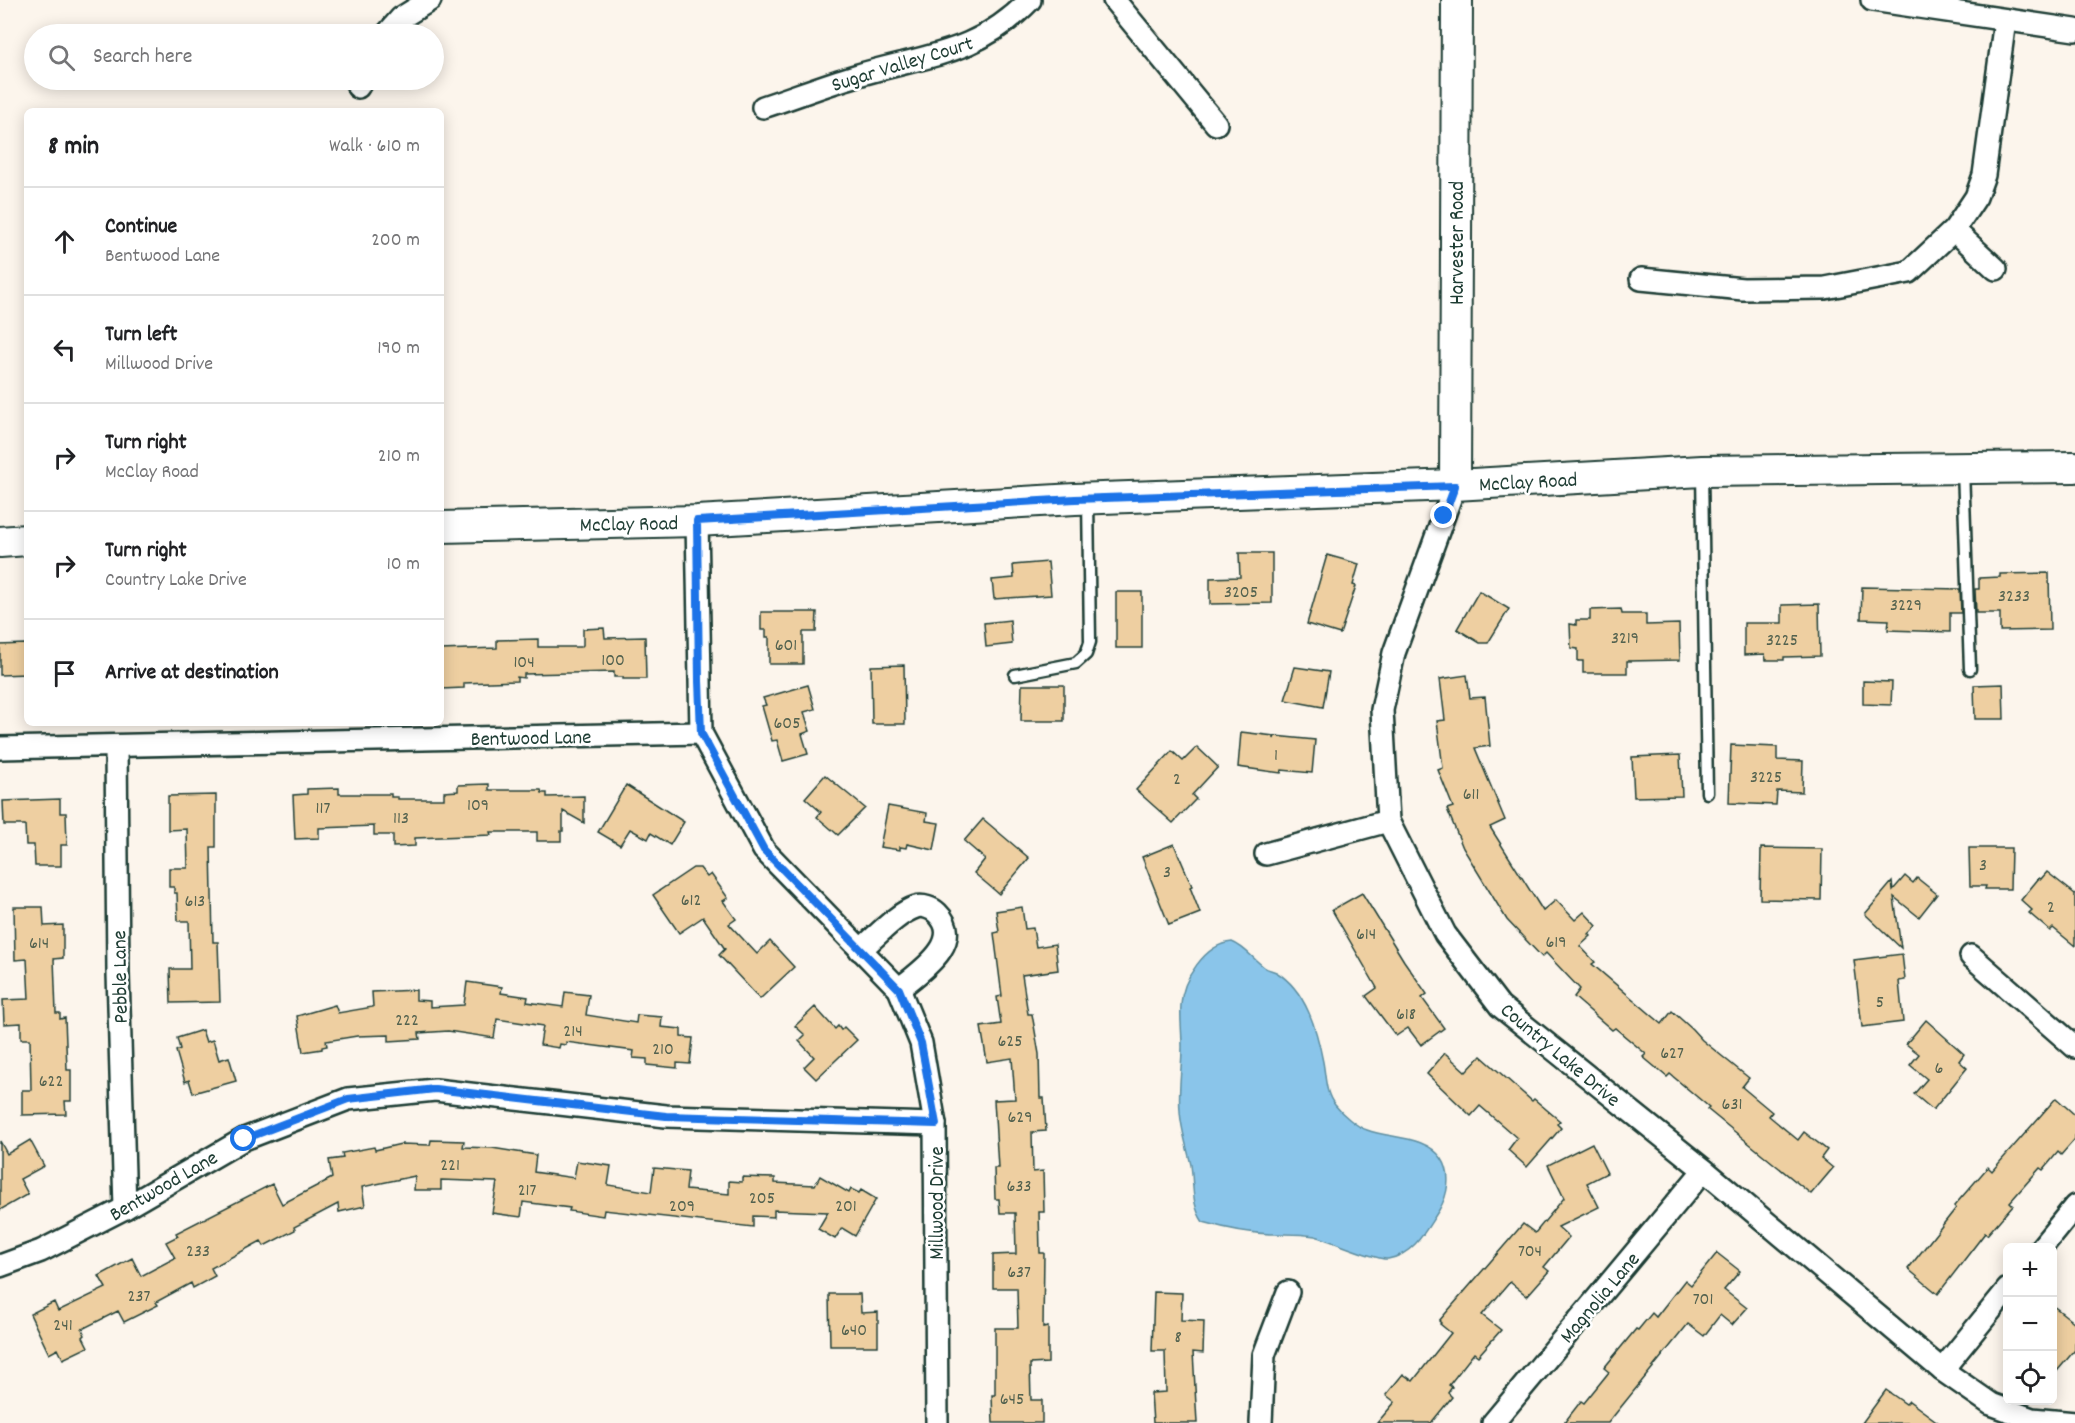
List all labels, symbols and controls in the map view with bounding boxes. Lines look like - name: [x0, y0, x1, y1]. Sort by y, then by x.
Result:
- search box: [24, 24, 444, 90]
- street label: Sugar Valley Court: [828, 30, 978, 102]
- icon: search: [45, 41, 78, 74]
- text: Search here: [93, 42, 192, 73]
- text: 8 min: [48, 129, 99, 166]
- text: Walk · 610 m: [329, 133, 420, 161]
- street label: Harvester Road: [1444, 181, 1474, 305]
- text: Continue: [105, 212, 177, 243]
- icon: ahead: [48, 225, 81, 258]
- text: 200 m: [371, 227, 420, 255]
- text: Bentwood Lane: [105, 243, 220, 271]
- text: Turn left: [105, 320, 177, 351]
- icon: left: [48, 333, 81, 366]
- text: 190 m: [377, 335, 420, 363]
- text: Millwood Drive: [105, 351, 213, 379]
- text: Turn right: [105, 428, 187, 459]
- icon: right: [48, 441, 81, 474]
- text: 210 m: [378, 443, 420, 471]
- text: McClay Road: [105, 459, 199, 487]
- street label: McClay Road: [1478, 466, 1578, 502]
- route end: [1430, 502, 1456, 528]
- street label: McClay Road: [580, 510, 679, 542]
- text: Turn right: [105, 536, 187, 567]
- icon: right: [48, 549, 81, 582]
- text: 10 m: [386, 551, 420, 579]
- text: Country Lake Drive: [105, 567, 247, 595]
- house number: 3205: [1224, 581, 1258, 606]
- house number: 3233: [1998, 585, 2030, 610]
- house number: 3229: [1890, 594, 1922, 619]
- house number: 3219: [1611, 627, 1639, 652]
- house number: 3225: [1766, 629, 1798, 654]
- house number: 601: [775, 634, 797, 659]
- house number: 100: [601, 649, 625, 674]
- house number: 104: [513, 651, 535, 676]
- icon: arrive: [48, 657, 81, 690]
- text: Arrive at destination: [105, 658, 279, 689]
- house number: 605: [774, 712, 800, 737]
- street label: Bentwood Lane: [470, 724, 592, 756]
- house number: 1: [1274, 744, 1278, 769]
- house number: 3225: [1750, 766, 1782, 791]
- house number: 2: [1173, 768, 1181, 793]
- house number: 611: [1463, 783, 1479, 808]
- house number: 109: [467, 794, 489, 819]
- house number: 117: [316, 797, 330, 822]
- house number: 113: [393, 807, 409, 832]
- house number: 3: [1979, 854, 1987, 879]
- house number: 3: [1163, 861, 1171, 886]
- house number: 612: [681, 889, 701, 914]
- house number: 613: [185, 890, 205, 915]
- house number: 2: [2047, 896, 2055, 921]
- house number: 614: [1356, 923, 1376, 948]
- street label: Pebble Lane: [106, 930, 138, 1024]
- house number: 619: [1545, 931, 1567, 956]
- house number: 614: [29, 932, 49, 957]
- house number: 5: [1876, 991, 1884, 1016]
- street label: Country Lake Drive: [1492, 997, 1626, 1116]
- house number: 618: [1396, 1003, 1416, 1028]
- house number: 222: [395, 1009, 419, 1034]
- house number: 214: [563, 1020, 583, 1045]
- house number: 625: [997, 1030, 1023, 1055]
- house number: 210: [652, 1038, 674, 1063]
- house number: 627: [1660, 1042, 1684, 1067]
- house number: 6: [1935, 1057, 1943, 1082]
- house number: 622: [39, 1070, 63, 1095]
- house number: 631: [1722, 1093, 1742, 1118]
- house number: 629: [1008, 1106, 1032, 1131]
- route start: [230, 1125, 256, 1151]
- street label: Bentwood Lane: [105, 1144, 224, 1231]
- street label: Millwood Drive: [924, 1146, 954, 1260]
- house number: 221: [440, 1154, 460, 1179]
- house number: 633: [1007, 1175, 1031, 1200]
- house number: 217: [518, 1179, 536, 1204]
- house number: 205: [749, 1187, 775, 1212]
- house number: 209: [669, 1195, 695, 1220]
- house number: 201: [835, 1195, 857, 1220]
- house number: 233: [186, 1240, 210, 1265]
- house number: 704: [1518, 1240, 1542, 1265]
- map controls: [2003, 1243, 2057, 1405]
- button: +: [2003, 1243, 2057, 1297]
- street label: Magnolia Lane: [1554, 1247, 1649, 1351]
- house number: 637: [1007, 1261, 1031, 1286]
- house number: 237: [128, 1285, 150, 1310]
- house number: 701: [1693, 1288, 1713, 1313]
- button: −: [2003, 1297, 2057, 1351]
- house number: 241: [53, 1314, 73, 1339]
- house number: 640: [841, 1319, 867, 1344]
- house number: 8: [1174, 1326, 1182, 1351]
- button: locate: [2003, 1351, 2057, 1405]
- house number: 645: [1000, 1388, 1024, 1413]

